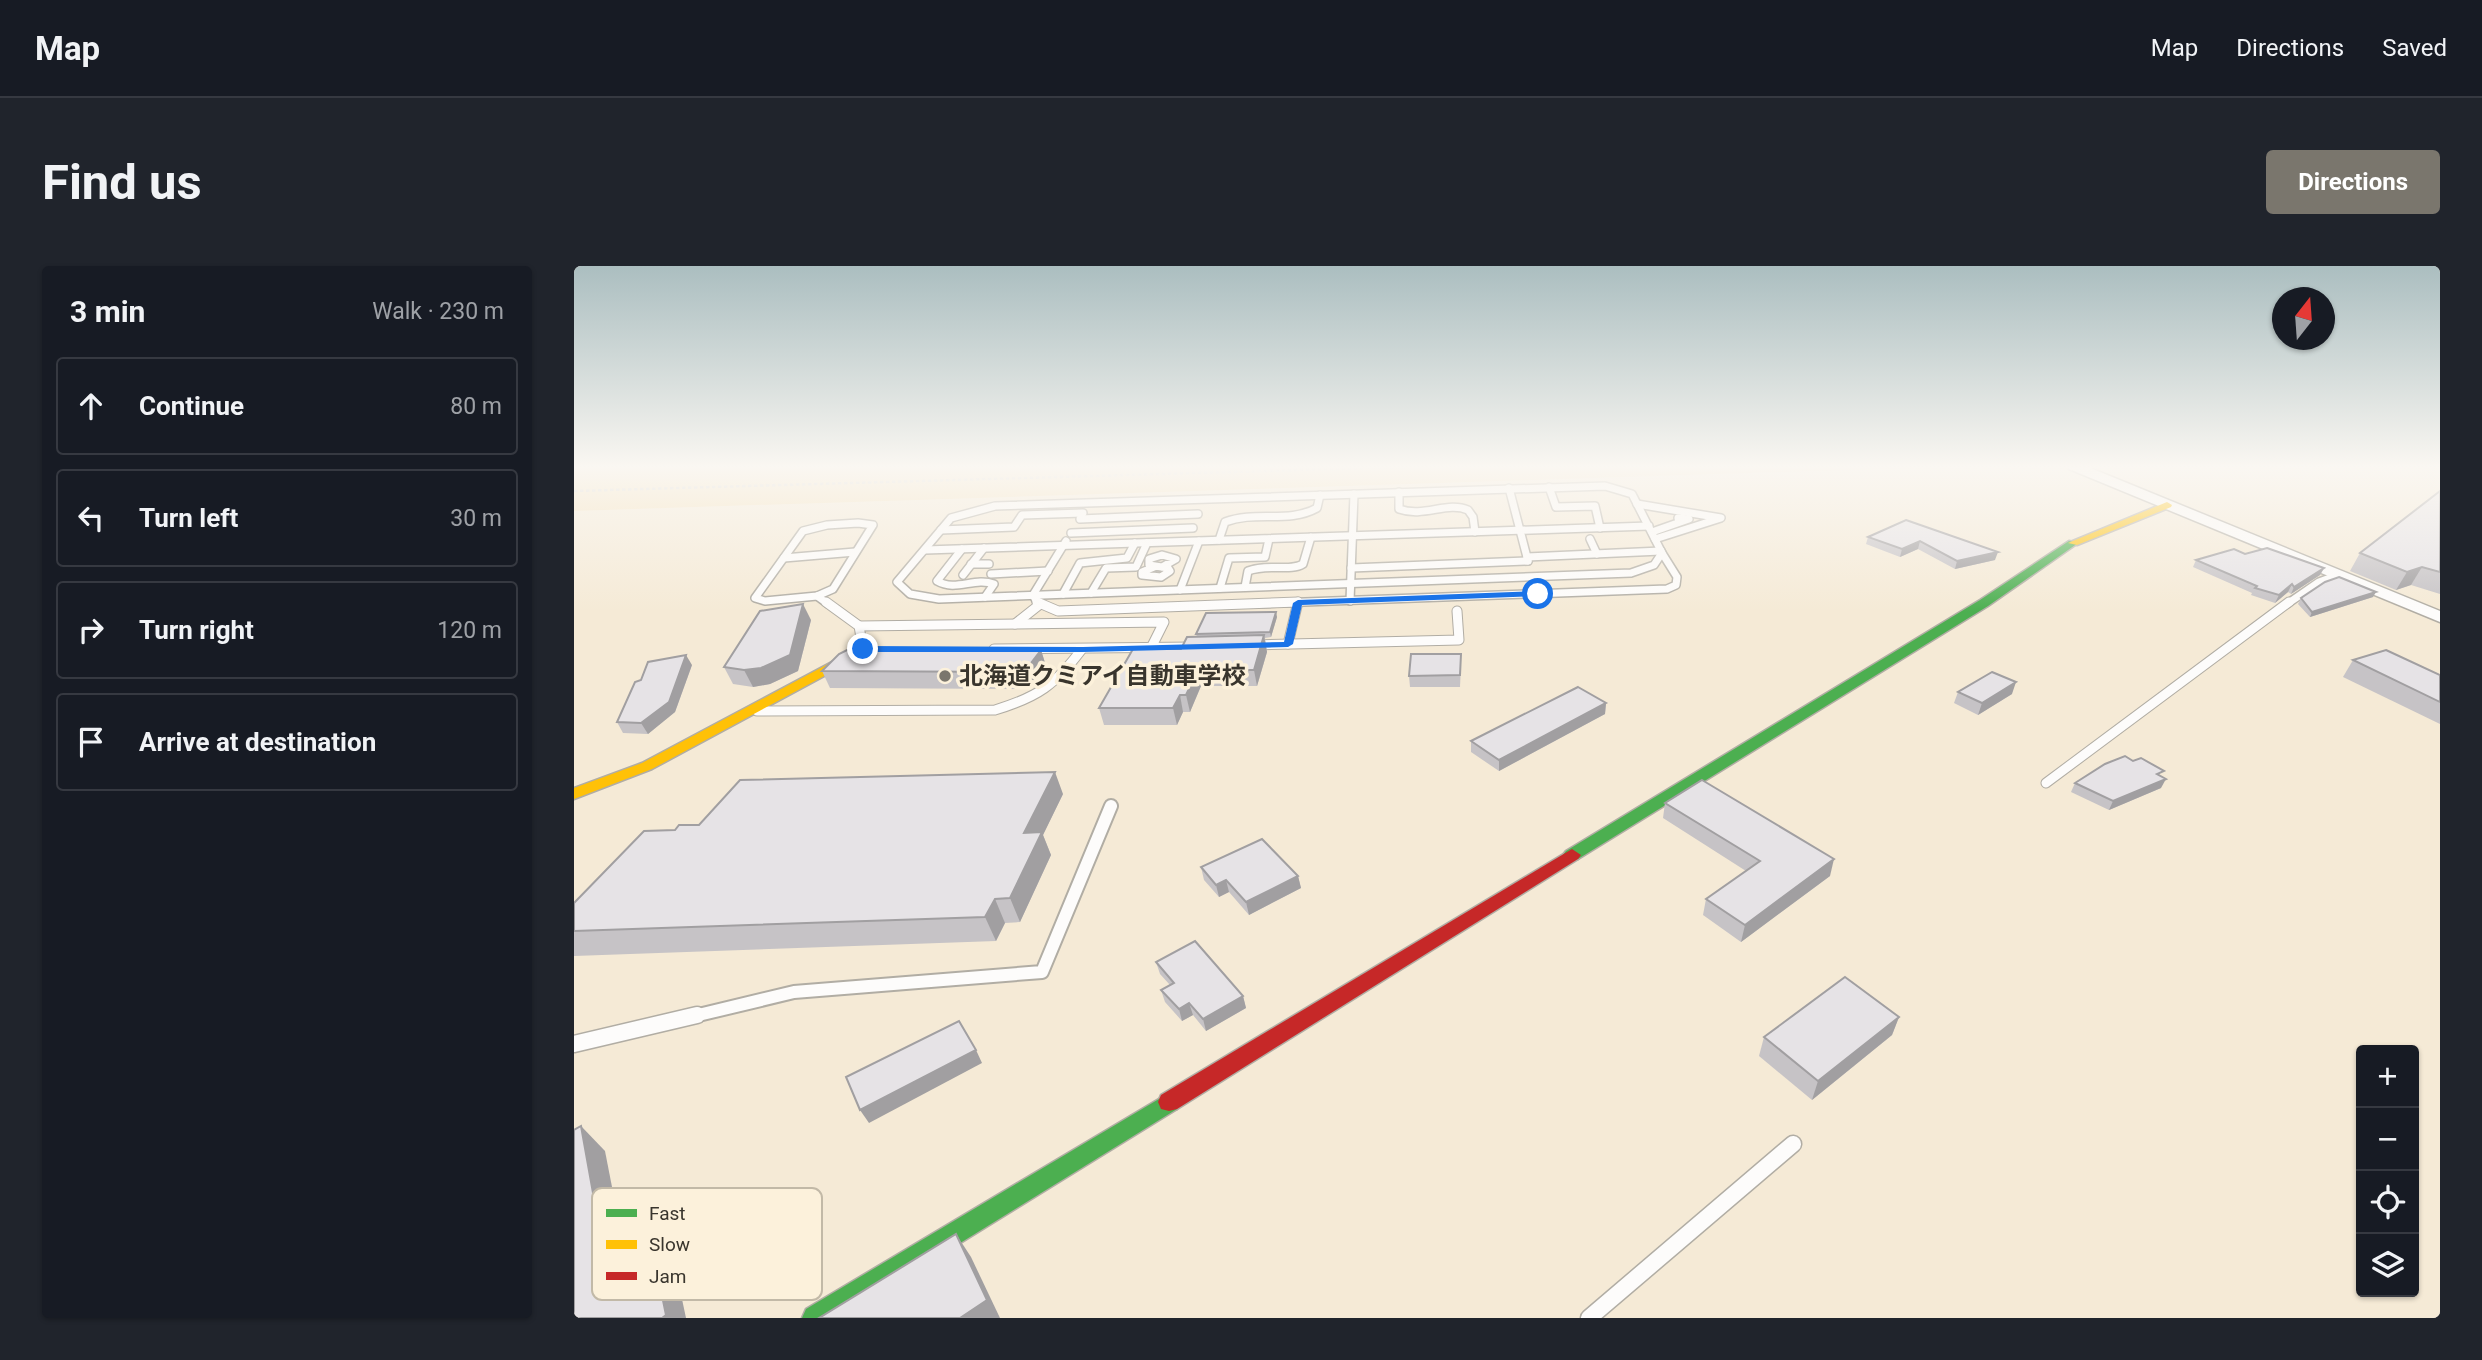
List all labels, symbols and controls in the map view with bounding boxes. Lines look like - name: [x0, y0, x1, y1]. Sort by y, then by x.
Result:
- text: Map: [35, 29, 100, 68]
- text: Map: [2151, 34, 2198, 62]
- text: Directions: [2236, 34, 2344, 62]
- text: Saved: [2382, 34, 2447, 62]
- button: Directions: [2266, 150, 2440, 214]
- text: Find us: [42, 154, 202, 211]
- north arrow: [2272, 287, 2335, 350]
- text: 3 min: [70, 294, 145, 329]
- text: Walk · 230 m: [372, 298, 504, 325]
- icon: ahead: [72, 387, 110, 425]
- text: Continue: [139, 391, 244, 421]
- text: 80 m: [450, 393, 502, 420]
- icon: left: [72, 499, 110, 537]
- text: Turn left: [139, 503, 238, 533]
- text: 30 m: [450, 505, 502, 532]
- route start: [1522, 578, 1553, 609]
- icon: right: [72, 611, 110, 649]
- text: Turn right: [139, 615, 254, 645]
- text: 120 m: [437, 617, 502, 644]
- route end: [847, 633, 878, 664]
- place label: 北海道クミアイ自動車学校: [959, 662, 1246, 690]
- marker: 北海道クミアイ自動車学校: [937, 668, 953, 684]
- icon: arrive: [72, 723, 110, 761]
- text: Arrive at destination: [139, 727, 376, 757]
- map controls: [2356, 1045, 2419, 1297]
- button: +: [2356, 1045, 2419, 1108]
- button: −: [2356, 1108, 2419, 1171]
- button: locate: [2356, 1171, 2419, 1234]
- legend: [592, 1188, 822, 1300]
- text: Fast: [649, 1202, 686, 1225]
- text: Slow: [649, 1233, 690, 1256]
- button: layers: [2356, 1234, 2419, 1297]
- text: Jam: [649, 1265, 686, 1288]

